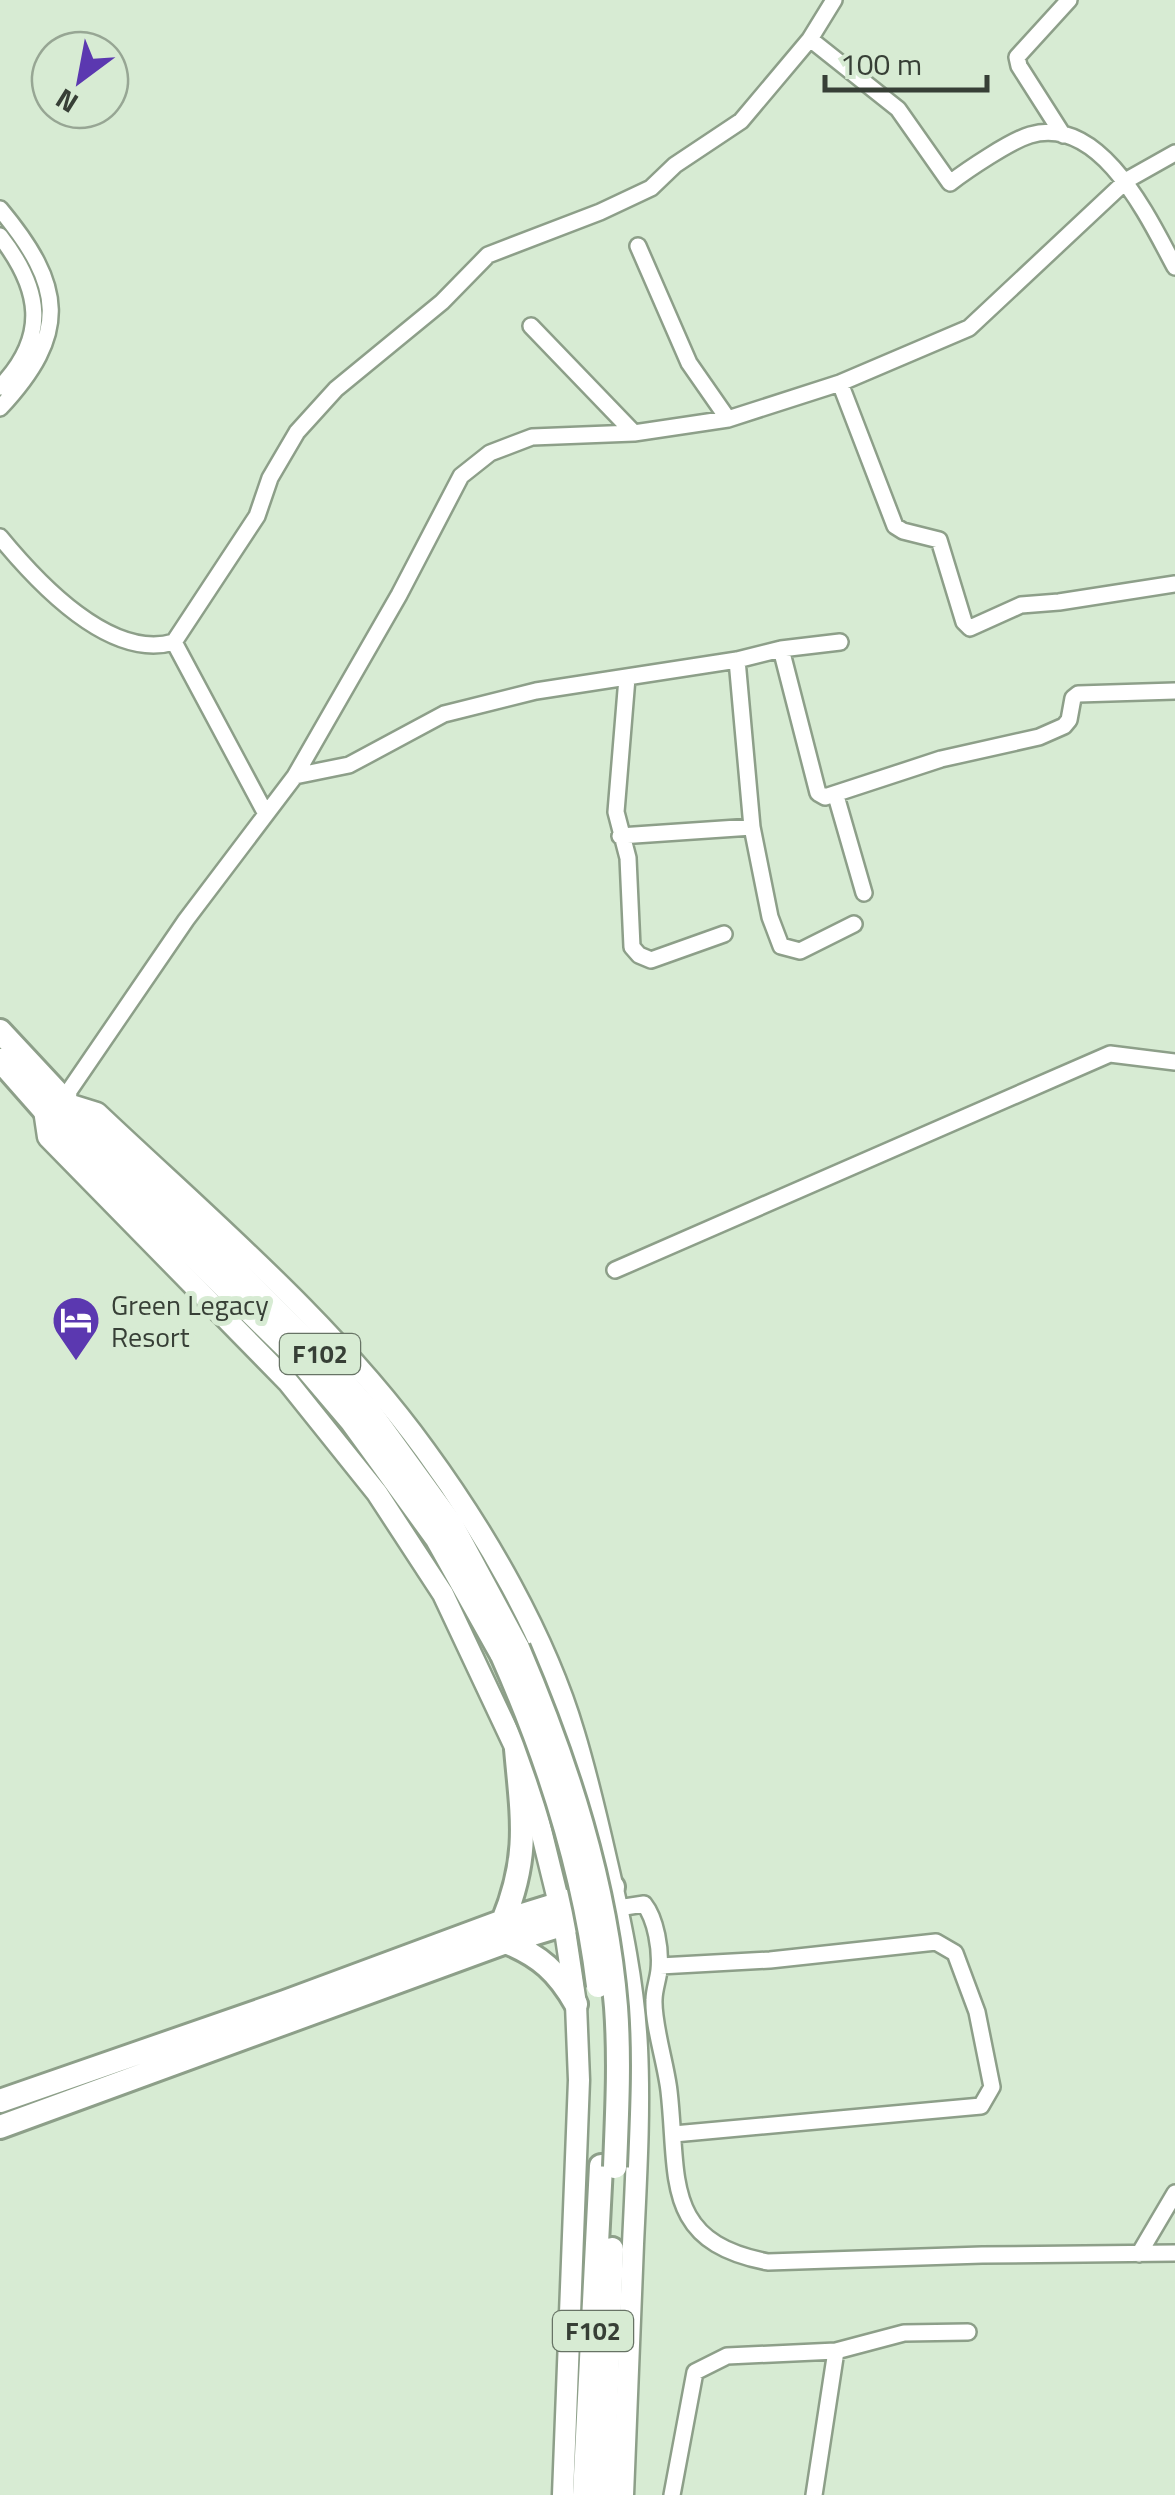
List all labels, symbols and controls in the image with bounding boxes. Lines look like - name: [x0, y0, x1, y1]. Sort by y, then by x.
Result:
- north arrow: [30, 30, 130, 130]
- scale bar: [825, 30, 988, 92]
- text: 100 m: [840, 41, 922, 87]
- text: N: [47, 78, 86, 125]
- place label: Green Legacy Resort: [111, 1283, 269, 1358]
- hotel icon: Green Legacy Resort: [50, 1294, 102, 1362]
- road number: F102: [280, 1334, 360, 1374]
- road number: F102: [553, 2311, 633, 2351]

